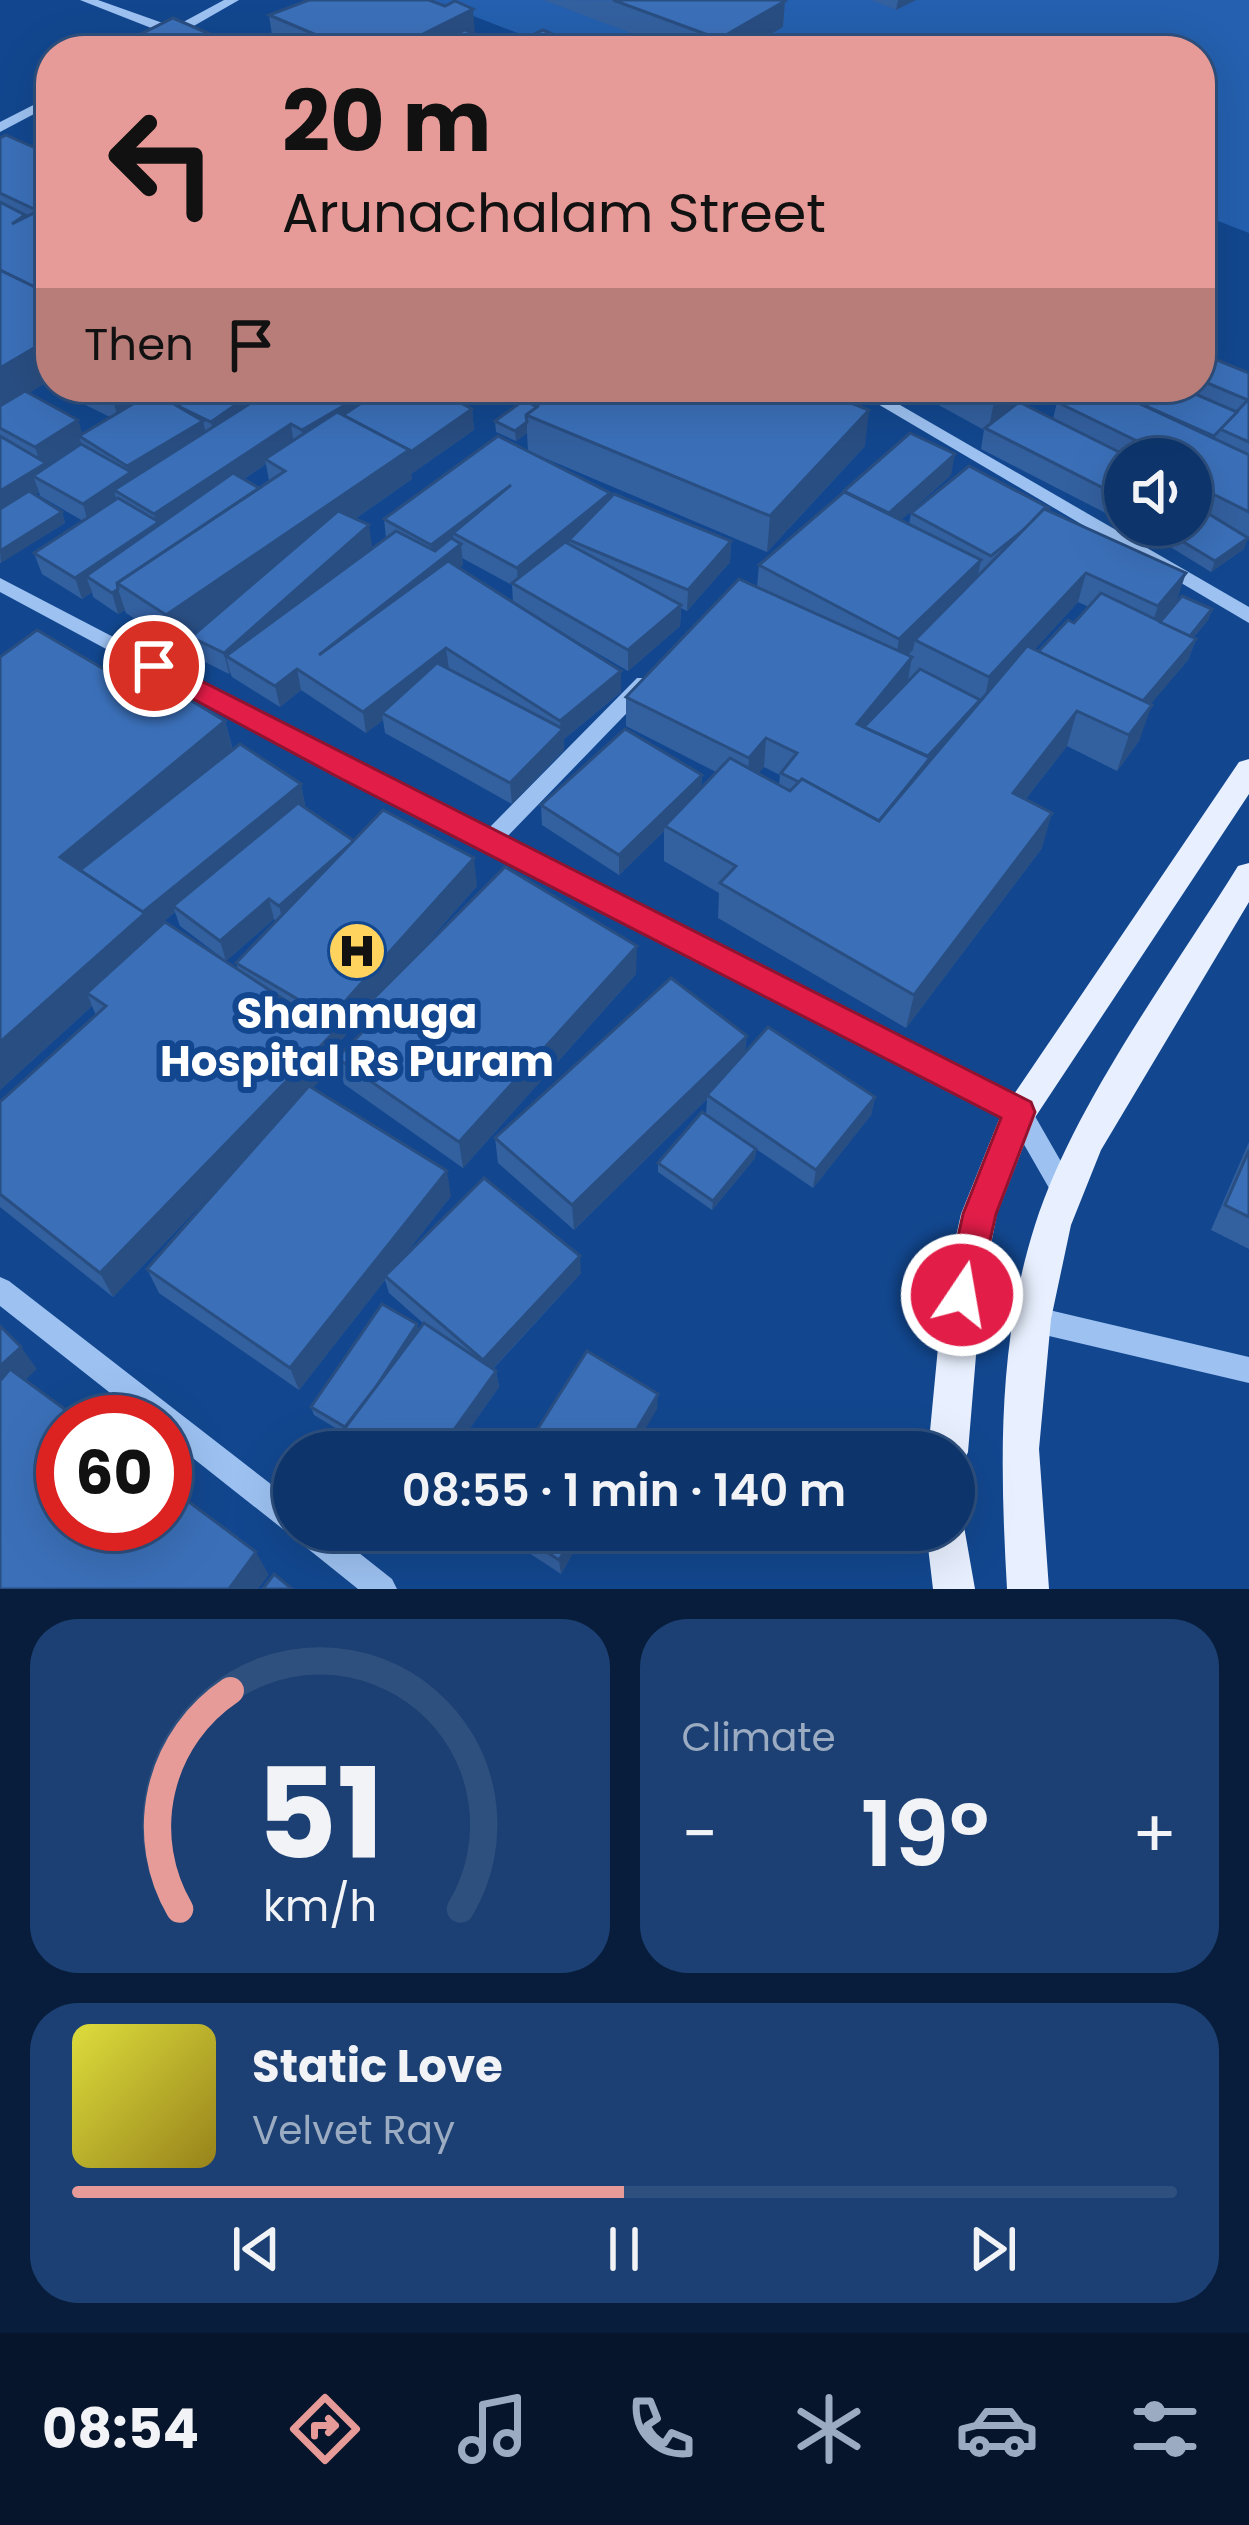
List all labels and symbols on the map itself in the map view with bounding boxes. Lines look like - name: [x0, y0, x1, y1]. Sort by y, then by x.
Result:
- pin: [103, 615, 205, 717]
- hospital icon: Shanmuga Hospital Rs Puram: [326, 920, 388, 982]
- place label: Shanmuga Hospital Rs Puram: [160, 984, 554, 1091]
- position arrow: [899, 1232, 1025, 1358]
- speed limit sign: 60: [36, 1395, 192, 1551]

